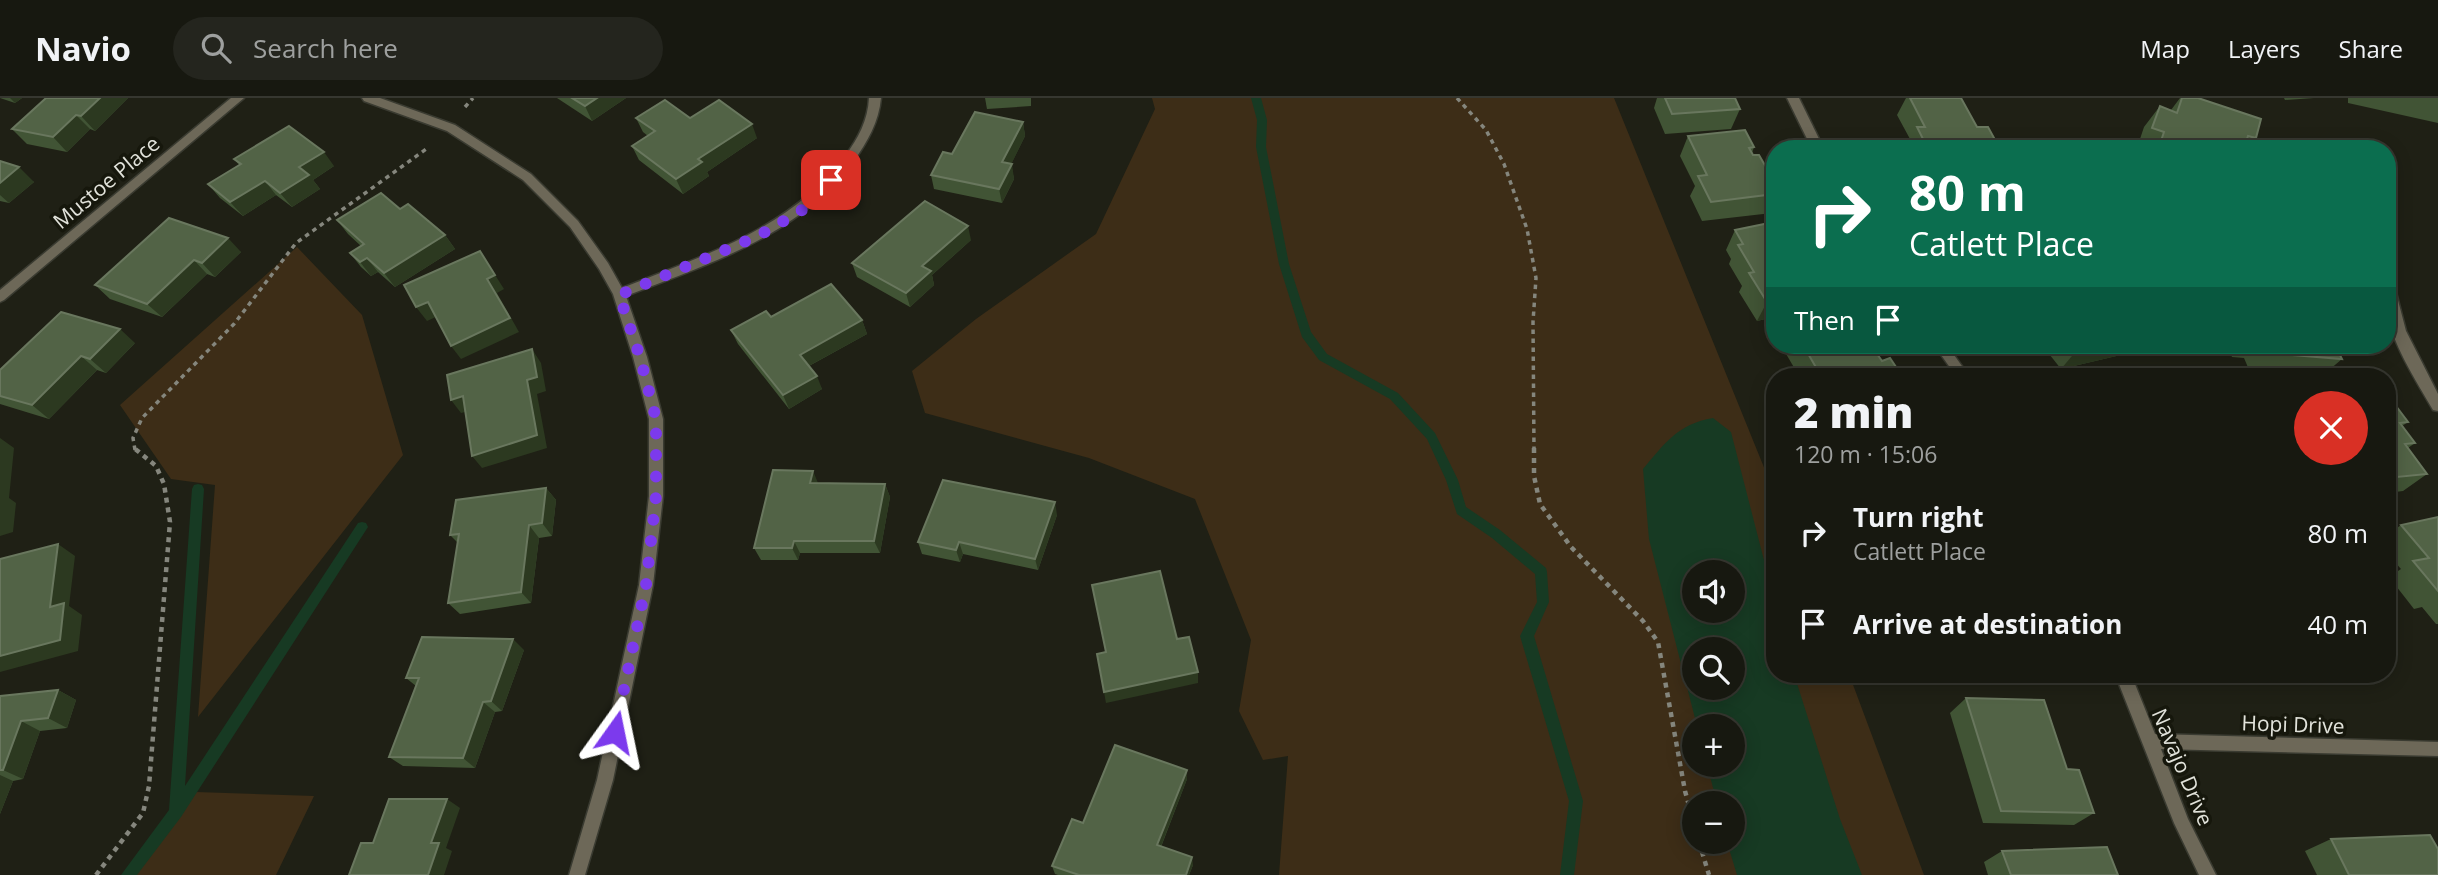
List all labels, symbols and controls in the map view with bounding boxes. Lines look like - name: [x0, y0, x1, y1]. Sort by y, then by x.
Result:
- search box: [173, 17, 663, 80]
- text: Navio: [35, 26, 131, 71]
- icon: search: [197, 29, 235, 67]
- text: Search here: [253, 30, 398, 66]
- text: Map: [2140, 32, 2190, 65]
- text: Layers: [2228, 32, 2301, 65]
- text: Share: [2339, 32, 2403, 65]
- street label: Mustoe Place: [47, 129, 165, 235]
- pin: [801, 150, 861, 210]
- text: 80 m: [1909, 159, 2026, 225]
- icon: arrive: [812, 161, 850, 199]
- icon: right: [1794, 168, 1885, 259]
- text: Catlett Place: [1909, 222, 2094, 265]
- icon: arrive: [1869, 301, 1907, 339]
- text: Then: [1794, 302, 1855, 338]
- text: 2 min: [1794, 383, 1913, 440]
- button: close: [2294, 391, 2368, 465]
- text: 120 m · 15:06: [1794, 438, 1937, 470]
- text: Turn right: [1853, 499, 1984, 535]
- icon: right: [1794, 514, 1832, 552]
- text: 80 m: [2307, 515, 2368, 551]
- text: Catlett Place: [1853, 535, 1986, 567]
- map controls: [1682, 560, 1745, 854]
- button: sound: [1682, 560, 1745, 623]
- icon: arrive: [1794, 605, 1832, 643]
- text: Arrive at destination: [1853, 606, 2122, 642]
- text: 40 m: [2307, 606, 2368, 642]
- button: search: [1682, 637, 1745, 700]
- position arrow: [578, 695, 652, 769]
- street label: Navajo Drive: [2146, 704, 2220, 830]
- street label: Hopi Drive: [2241, 708, 2345, 740]
- button: +: [1682, 714, 1745, 777]
- button: −: [1682, 791, 1745, 854]

